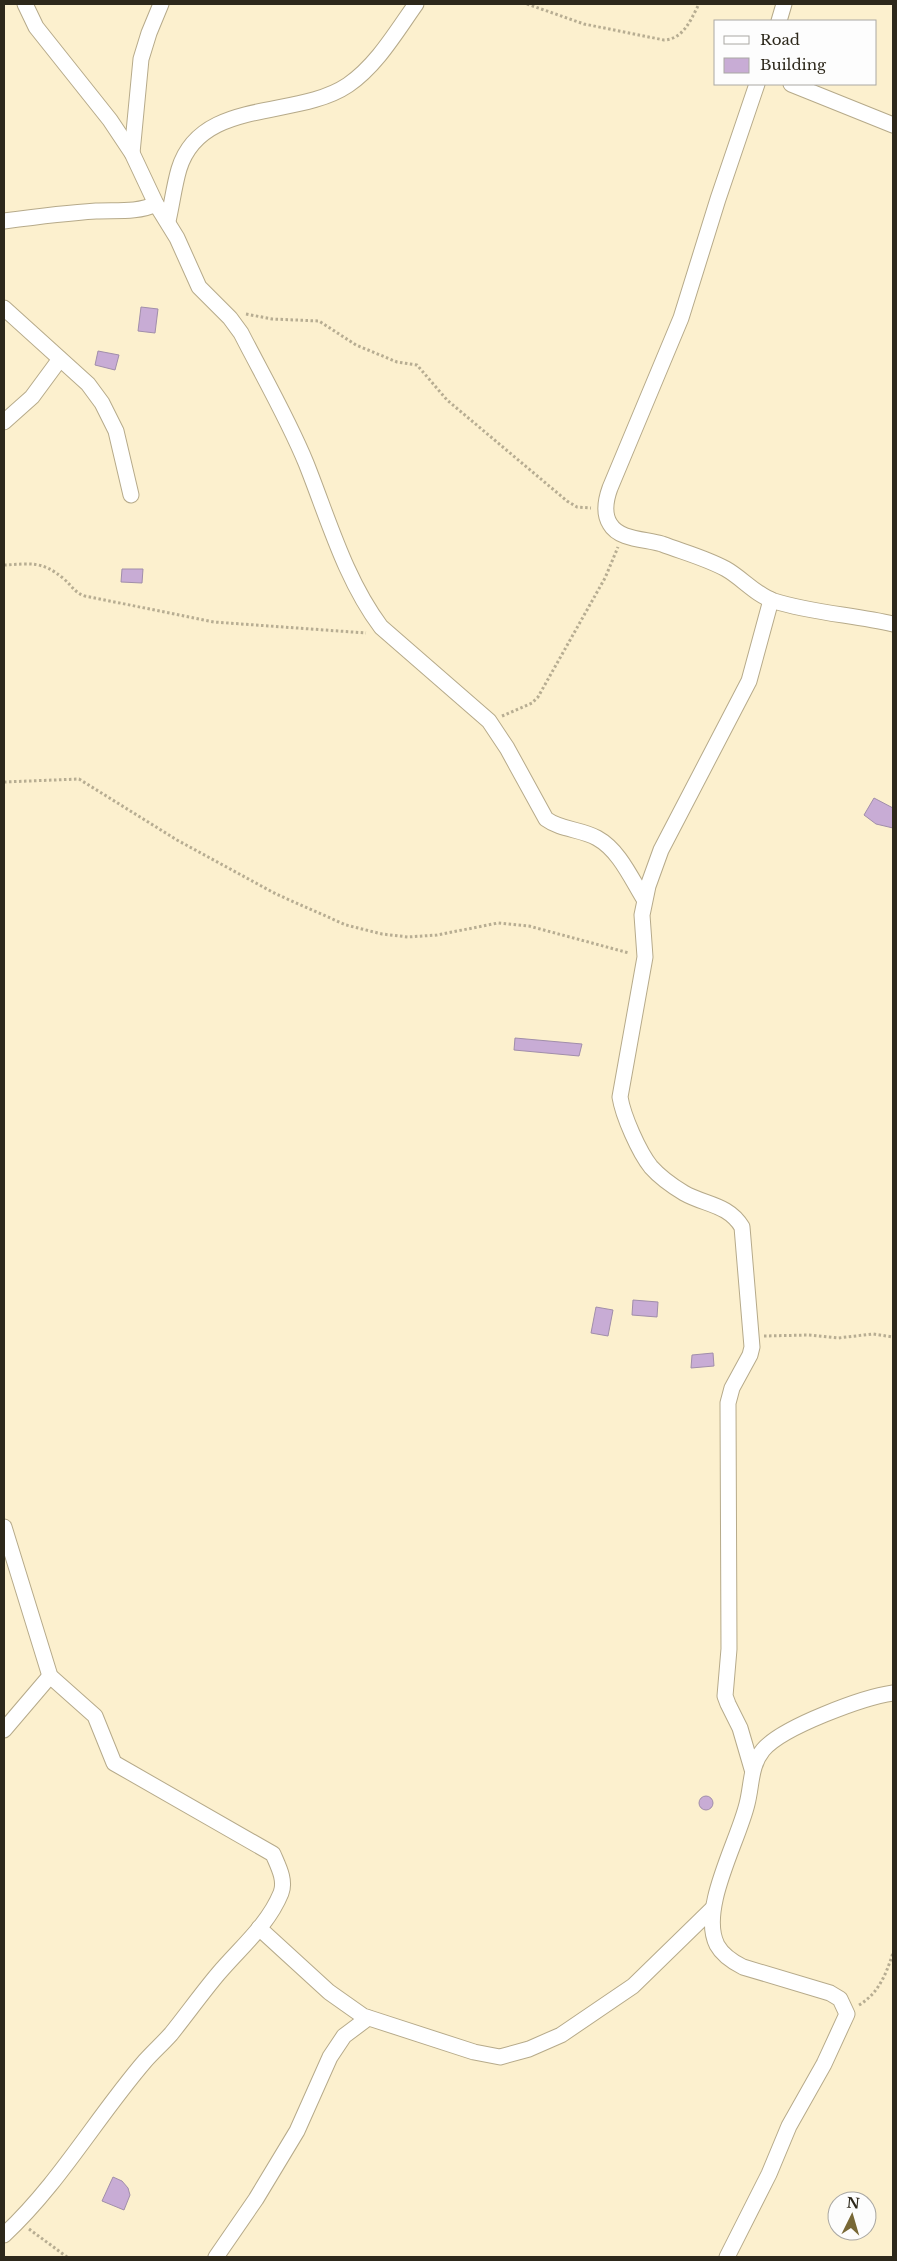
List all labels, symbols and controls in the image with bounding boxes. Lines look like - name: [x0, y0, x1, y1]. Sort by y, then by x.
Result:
- legend: [714, 20, 877, 85]
- text: Road: [760, 30, 800, 49]
- text: Building: [760, 55, 827, 74]
- north arrow: [827, 2191, 877, 2241]
- text: N: [846, 2194, 860, 2213]

